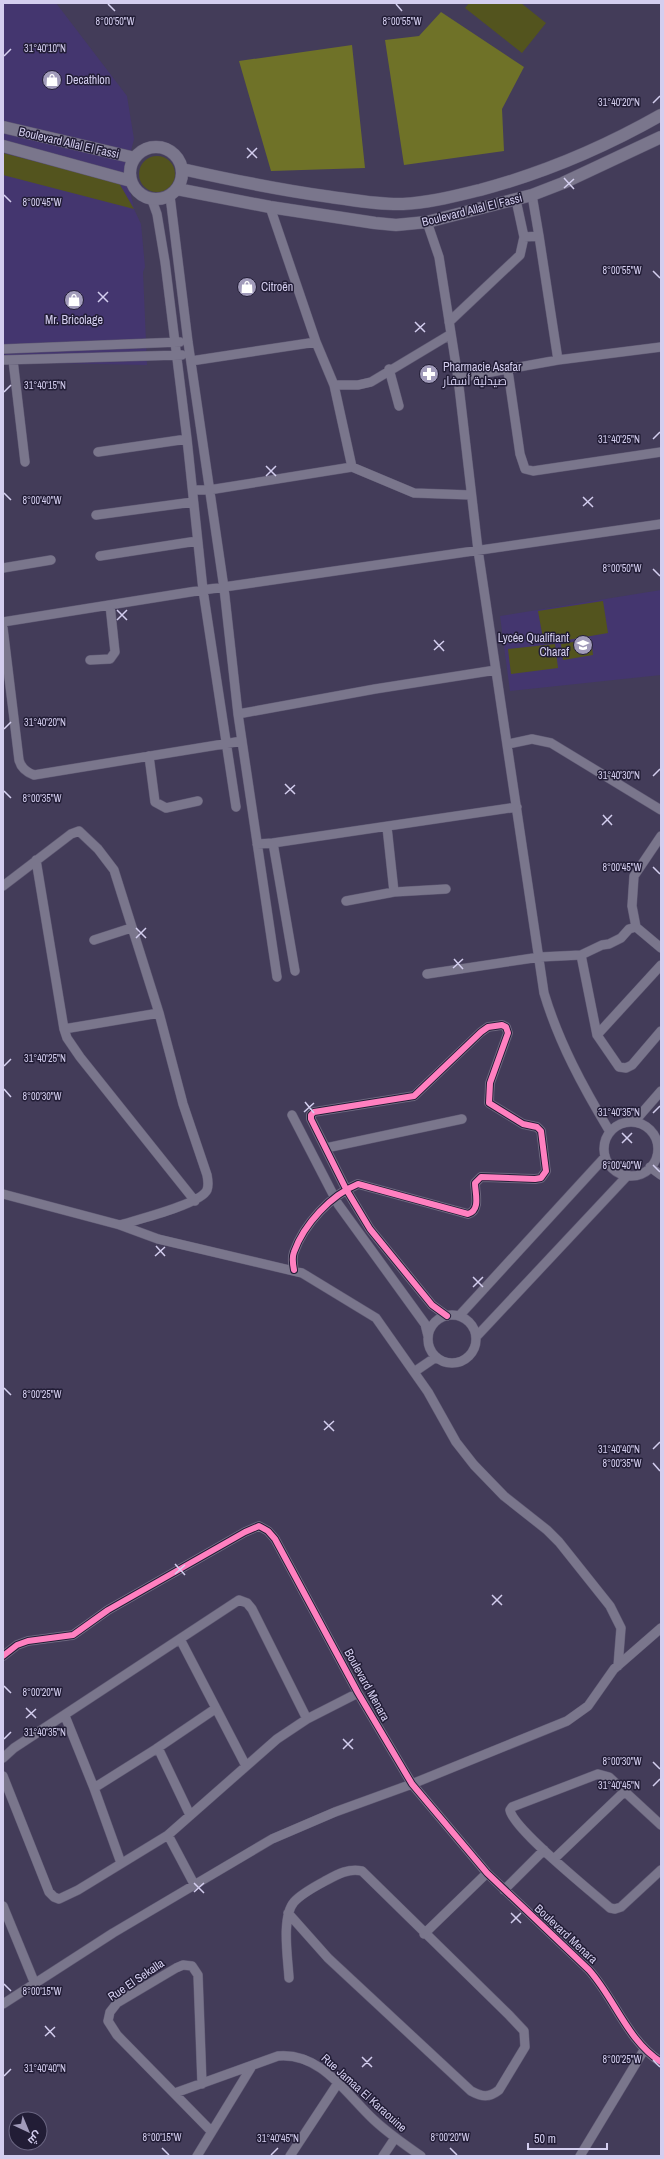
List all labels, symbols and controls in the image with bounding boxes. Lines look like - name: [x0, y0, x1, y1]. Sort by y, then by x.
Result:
- text: 8°00'50"W: [95, 15, 135, 28]
- text: 8°00'55"W: [382, 15, 422, 28]
- text: 31°40'10"N: [24, 42, 66, 55]
- shop icon: Decathlon: [41, 69, 63, 91]
- place label: Decathlon: [66, 72, 110, 88]
- text: 31°40'20"N: [598, 96, 640, 109]
- street label: Boulevard Allal El Fassi: [17, 124, 121, 162]
- street label: Boulevard Allal El Fassi: [420, 190, 524, 230]
- text: 8°00'45"W: [22, 196, 62, 209]
- text: 8°00'55"W: [602, 264, 642, 277]
- shop icon: Citroën: [236, 276, 258, 298]
- place label: Citroën: [261, 279, 293, 295]
- shop icon: Mr. Bricolage: [63, 289, 85, 311]
- place label: Mr. Bricolage: [45, 312, 103, 328]
- place label: Pharmacie Asafar صيدلية أسفار: [442, 359, 522, 389]
- pharmacy icon: Pharmacie Asafar صيدلية أسفار: [418, 363, 440, 385]
- text: 31°40'15"N: [24, 379, 66, 392]
- text: 31°40'25"N: [598, 433, 640, 446]
- text: 8°00'40"W: [22, 494, 62, 507]
- text: 8°00'50"W: [602, 562, 642, 575]
- place label: Lycée Qualifiant Charaf: [498, 630, 569, 660]
- school or university icon: Lycée Qualifiant Charaf: [572, 634, 594, 656]
- text: 31°40'20"N: [24, 716, 66, 729]
- text: 31°40'30"N: [598, 769, 640, 782]
- text: 8°00'35"W: [22, 792, 62, 805]
- text: 8°00'45"W: [602, 861, 642, 874]
- text: 31°40'25"N: [24, 1052, 66, 1065]
- text: 8°00'30"W: [22, 1090, 62, 1103]
- text: 31°40'35"N: [598, 1106, 640, 1119]
- text: 8°00'40"W: [602, 1159, 642, 1172]
- text: 8°00'25"W: [22, 1388, 62, 1401]
- text: 31°40'40"N: [598, 1443, 640, 1456]
- text: 8°00'35"W: [602, 1457, 642, 1470]
- street label: Boulevard Menara: [341, 1646, 394, 1724]
- text: 8°00'20"W: [22, 1686, 62, 1699]
- text: 31°40'35"N: [24, 1726, 66, 1739]
- text: 8°00'30"W: [602, 1755, 642, 1768]
- text: 31°40'45"N: [598, 1779, 640, 1792]
- street label: Boulevard Menara: [531, 1901, 601, 1968]
- street label: Rue El Sekalla: [105, 1955, 168, 2005]
- text: 8°00'15"W: [22, 1985, 62, 1998]
- street label: Rue Jamaa El Karaouine: [318, 2050, 410, 2136]
- text: 8°00'25"W: [602, 2053, 642, 2066]
- text: 31°40'40"N: [24, 2062, 66, 2075]
- north arrow: [8, 2111, 48, 2151]
- scale bar: [528, 2125, 607, 2151]
- text: ش: [25, 2128, 45, 2148]
- text: 8°00'15"W: [142, 2131, 182, 2144]
- text: 8°00'20"W: [430, 2131, 470, 2144]
- text: 50 m: [534, 2131, 556, 2147]
- text: 31°40'45"N: [257, 2132, 299, 2145]

